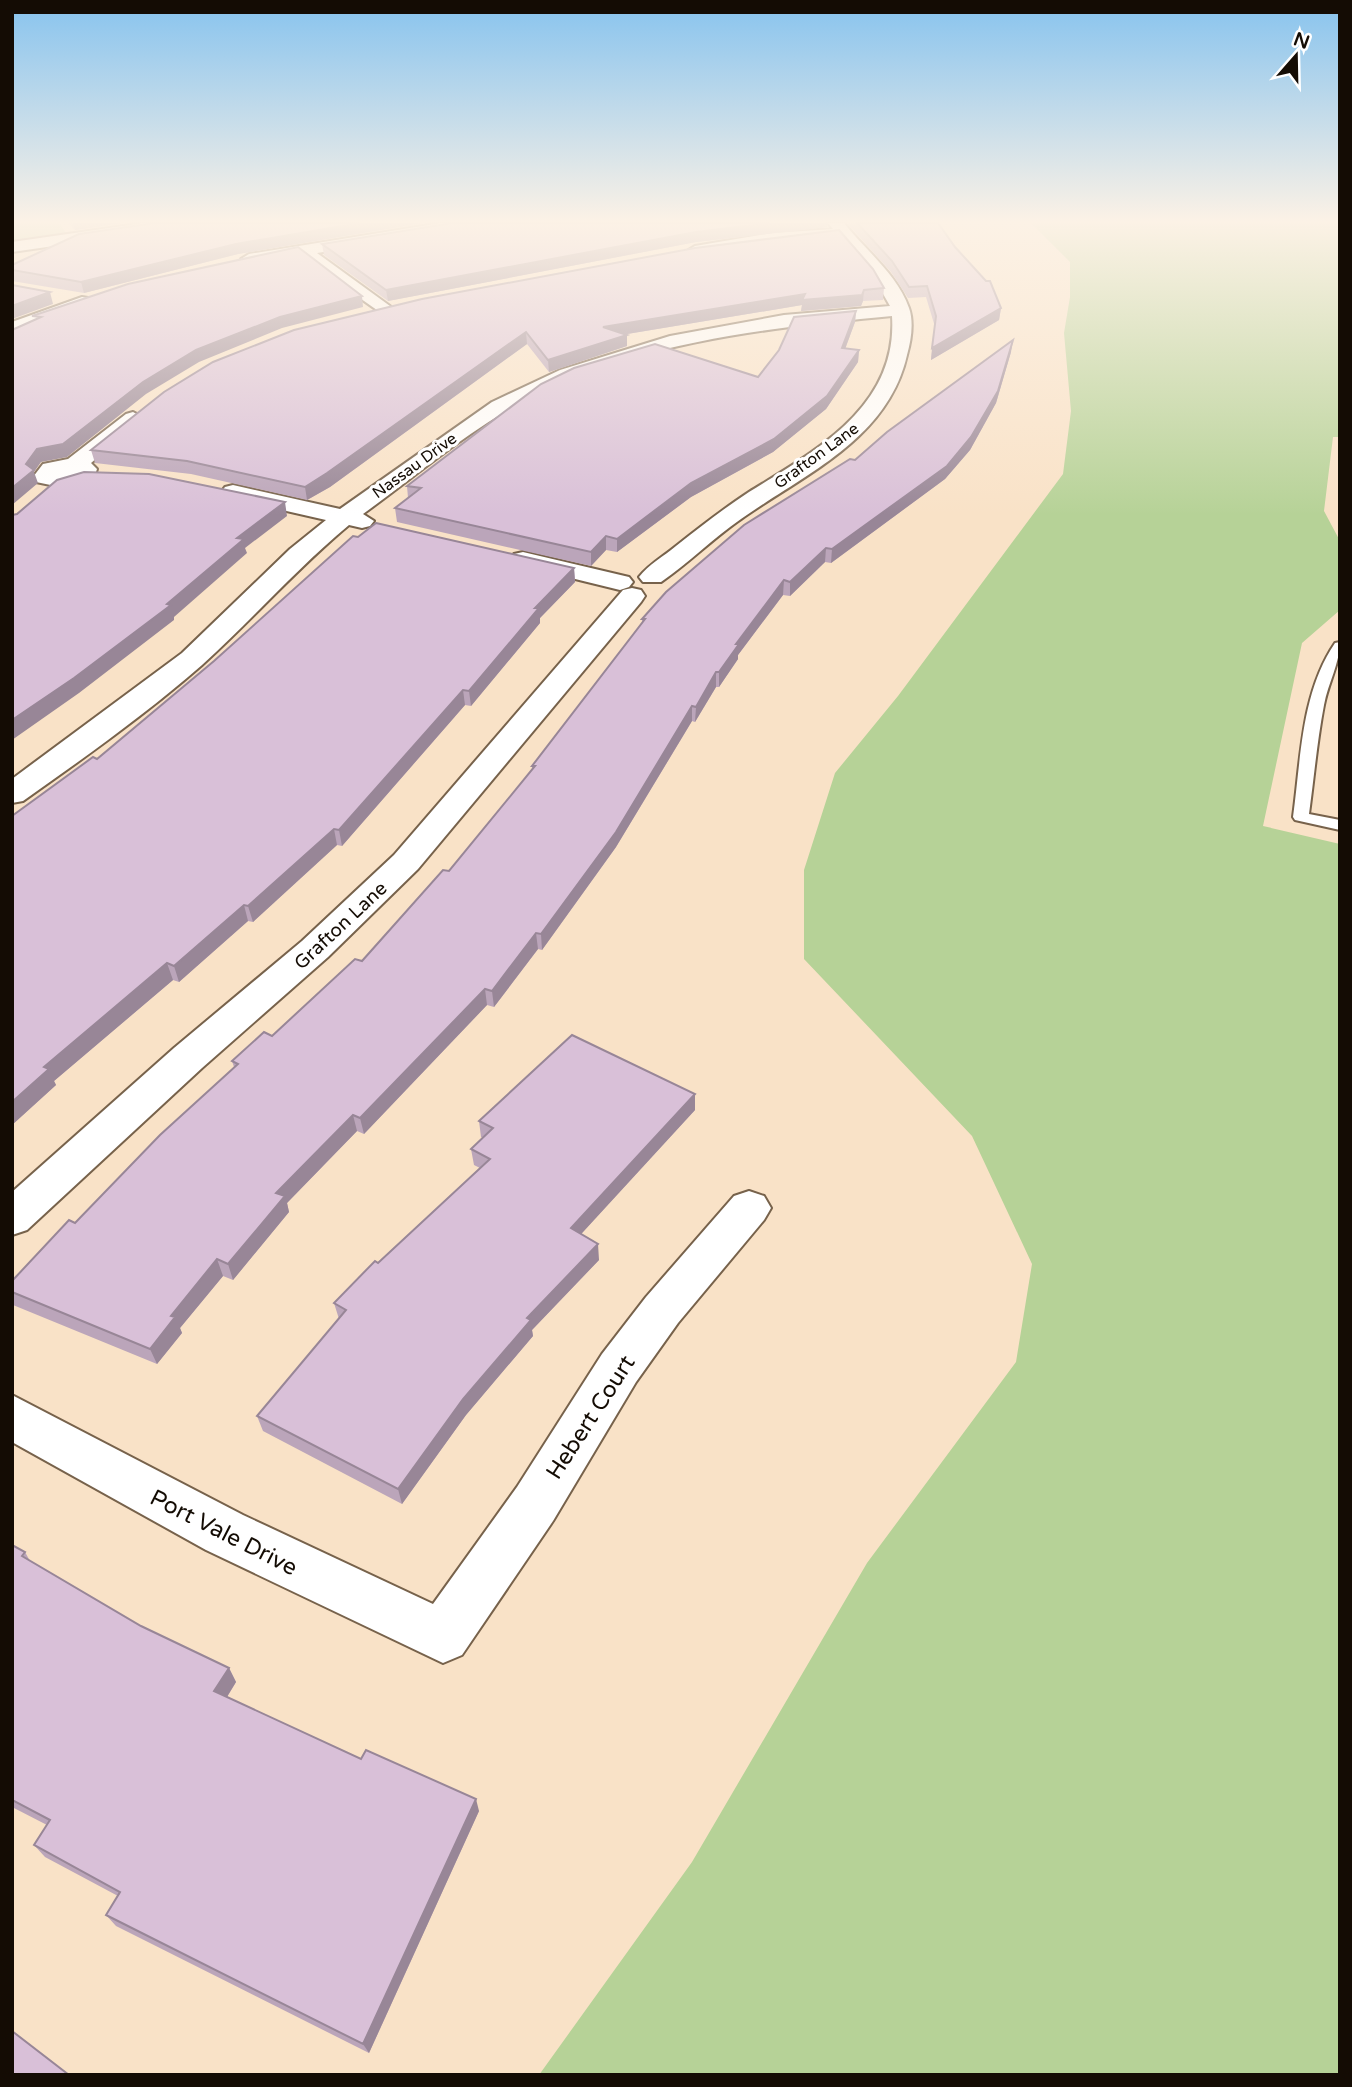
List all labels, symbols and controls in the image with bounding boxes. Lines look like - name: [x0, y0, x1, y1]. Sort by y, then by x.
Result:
- north arrow: [1261, 21, 1331, 91]
- text: N: [1291, 28, 1312, 54]
- street label: Grafton Lane: [770, 418, 863, 493]
- street label: Nassau Drive: [368, 428, 461, 503]
- street label: Grafton Lane: [290, 877, 391, 974]
- street label: Hebert Court: [540, 1350, 641, 1485]
- street label: Port Vale Drive: [145, 1484, 302, 1582]

